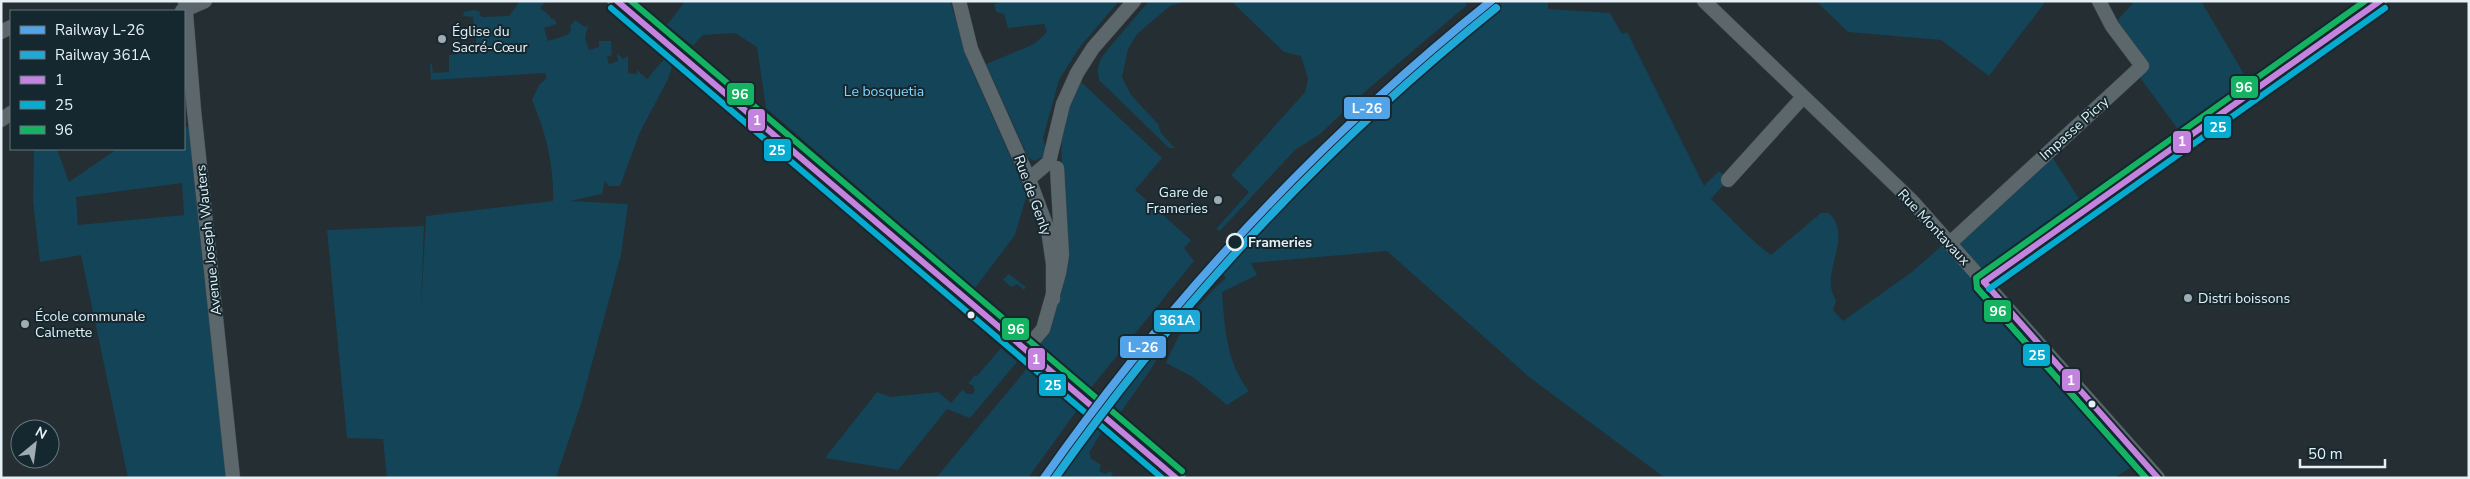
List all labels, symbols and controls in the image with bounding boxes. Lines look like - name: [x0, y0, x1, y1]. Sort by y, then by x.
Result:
- legend: [10, 10, 185, 150]
- text: Railway L-26: [55, 20, 145, 40]
- place label: Église du Sacré-Cœur: [452, 22, 528, 57]
- marker: Église du Sacré-Cœur: [436, 33, 448, 45]
- text: Railway 361A: [55, 45, 151, 65]
- text: 1: [55, 70, 64, 90]
- line badge: 96: [2230, 75, 2259, 99]
- text: 96: [2236, 78, 2252, 97]
- line badge: 96: [726, 82, 755, 106]
- park label: Le bosquetia: [844, 82, 924, 101]
- text: 96: [732, 85, 748, 104]
- street label: Impasse Picry: [2036, 92, 2114, 165]
- text: 25: [55, 95, 73, 115]
- line badge: L-26: [1343, 96, 1391, 120]
- text: L-26: [1352, 99, 1382, 118]
- line badge: 1: [747, 108, 766, 132]
- text: 1: [753, 111, 761, 130]
- line badge: 25: [2203, 115, 2232, 139]
- text: 25: [2210, 118, 2226, 137]
- text: 96: [55, 120, 73, 140]
- line badge: 1: [2172, 130, 2192, 154]
- text: 1: [2178, 132, 2186, 151]
- line badge: 25: [763, 138, 792, 162]
- text: 25: [769, 141, 785, 160]
- street label: Rue de Genly: [1009, 152, 1056, 239]
- street label: Avenue Joseph Wauters: [191, 163, 226, 316]
- place label: Gare de Frameries: [1146, 183, 1208, 218]
- street label: Rue Montavaux: [1893, 185, 1974, 270]
- marker: Gare de Frameries: [1212, 194, 1224, 206]
- marker: Frameries: [1226, 233, 1244, 251]
- place label: Frameries: [1248, 233, 1312, 252]
- place label: Distri boissons: [2198, 289, 2290, 308]
- marker: Distri boissons: [2182, 292, 2194, 304]
- line badge: 96: [1983, 299, 2012, 323]
- text: 96: [1990, 302, 2006, 321]
- place label: École communale Calmette: [35, 307, 145, 342]
- line badge: 361A: [1153, 309, 1201, 333]
- unlabelled marker: [966, 310, 976, 320]
- text: 361A: [1159, 311, 1195, 330]
- line badge: 96: [1001, 317, 1030, 341]
- marker: École communale Calmette: [19, 318, 31, 330]
- text: 96: [1008, 320, 1024, 339]
- line badge: L-26: [1119, 335, 1167, 359]
- text: L-26: [1128, 338, 1158, 357]
- line badge: 25: [2022, 343, 2051, 367]
- text: 25: [2029, 346, 2045, 365]
- line badge: 1: [1027, 347, 1046, 371]
- text: 1: [1032, 350, 1040, 369]
- line badge: 1: [2061, 368, 2081, 392]
- text: 1: [2067, 371, 2075, 390]
- line badge: 25: [1038, 373, 1067, 397]
- text: 25: [1045, 376, 1061, 395]
- unlabelled marker: [2087, 399, 2097, 409]
- north arrow: [10, 419, 60, 469]
- text: N: [32, 422, 50, 444]
- scale bar: [2300, 436, 2385, 468]
- text: 50 m: [2308, 444, 2343, 464]

